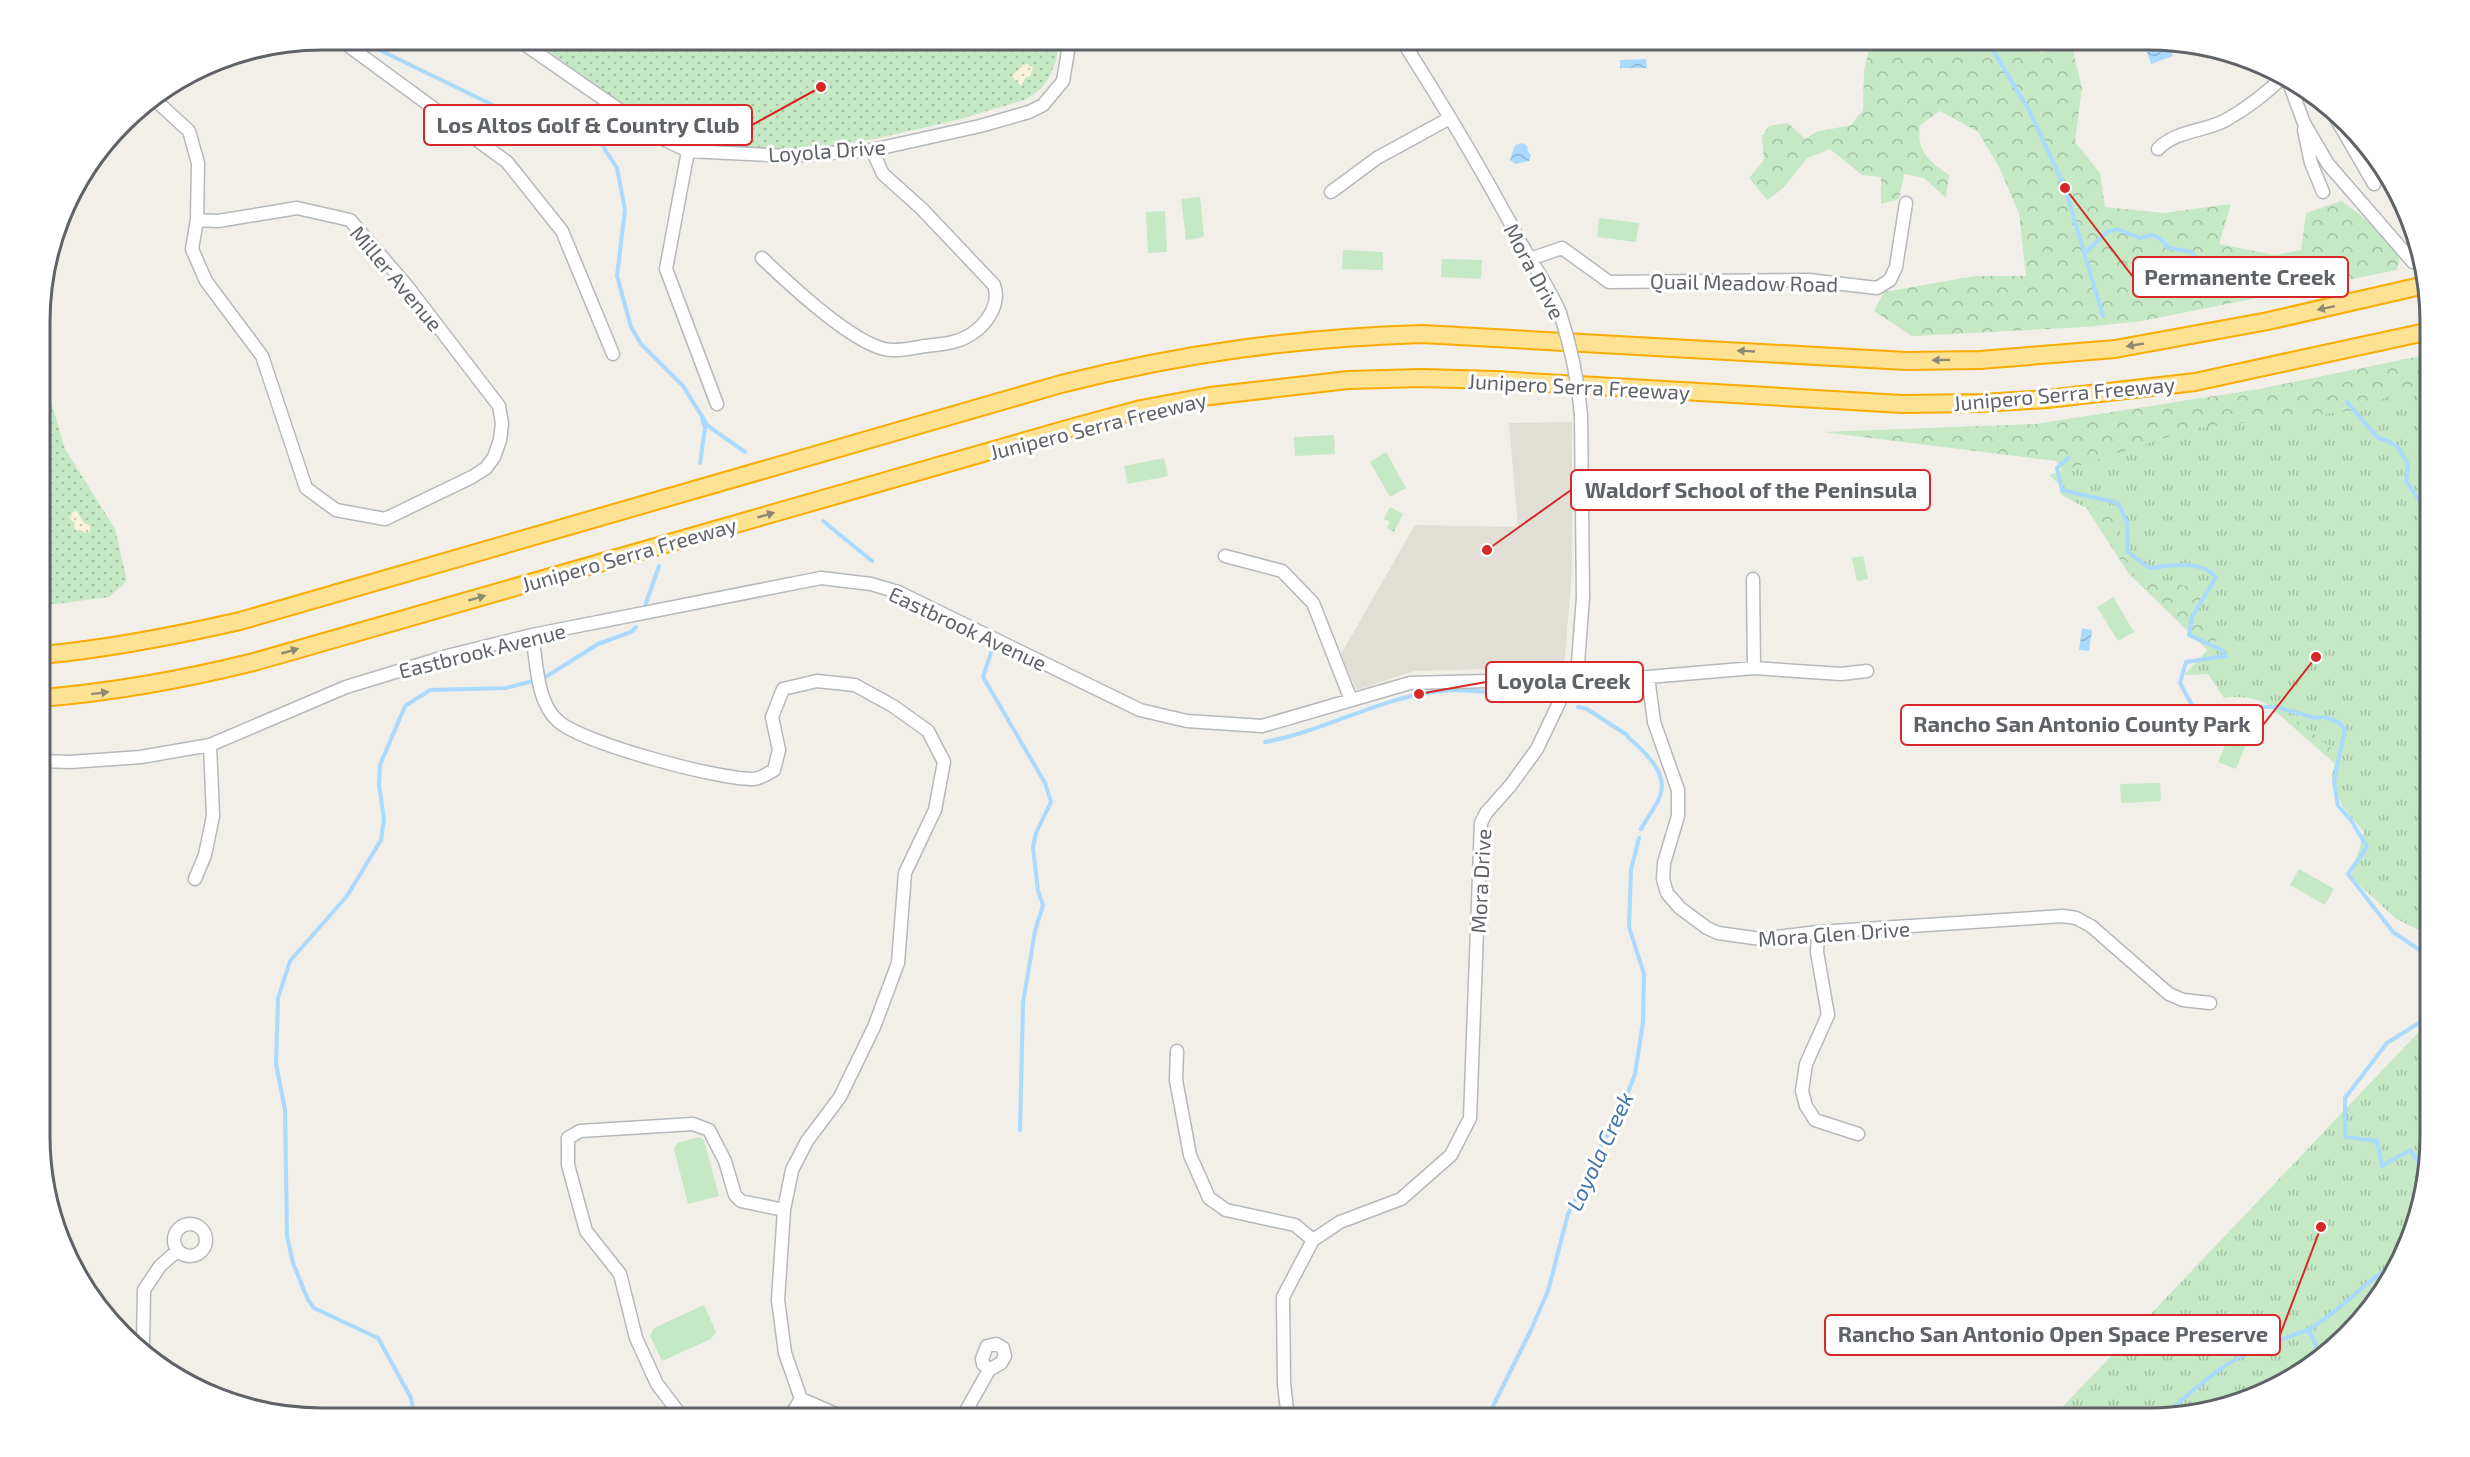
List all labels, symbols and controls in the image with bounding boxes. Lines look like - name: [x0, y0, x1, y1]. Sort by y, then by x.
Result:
- callout: Los Altos Golf & Country Club: [424, 105, 752, 145]
- text: Los Altos Golf & Country Club: [436, 111, 740, 138]
- street label: Loyola Drive: [767, 133, 887, 167]
- street label: Mora Drive: [1499, 219, 1571, 323]
- street label: Miller Avenue: [346, 220, 448, 336]
- callout: Permanente Creek: [2133, 257, 2348, 297]
- text: Permanente Creek: [2144, 263, 2336, 289]
- street label: Quail Meadow Road: [1650, 268, 1838, 297]
- one-way arrow: [2317, 304, 2336, 313]
- one-way arrow: [2125, 341, 2144, 350]
- one-way arrow: [1736, 347, 1755, 356]
- one-way arrow: [1931, 355, 1950, 365]
- street label: Junipero Serra Freeway: [1467, 368, 1691, 404]
- street label: Junipero Serra Freeway: [1952, 371, 2176, 415]
- street label: Junipero Serra Freeway: [987, 386, 1209, 464]
- callout: Waldorf School of the Peninsula: [1571, 470, 1930, 510]
- text: Waldorf School of the Peninsula: [1585, 476, 1917, 502]
- one-way arrow: [757, 510, 775, 519]
- street label: Junipero Serra Freeway: [519, 511, 739, 597]
- street label: Eastbrook Avenue: [885, 581, 1051, 675]
- one-way arrow: [468, 593, 486, 602]
- street label: Eastbrook Avenue: [396, 617, 568, 683]
- one-way arrow: [281, 646, 299, 656]
- callout: Loyola Creek: [1486, 662, 1643, 702]
- text: Loyola Creek: [1497, 667, 1631, 694]
- one-way arrow: [90, 688, 109, 697]
- callout: Rancho San Antonio County Park: [1901, 705, 2263, 745]
- text: Rancho San Antonio County Park: [1913, 710, 2251, 737]
- street label: Mora Drive: [1465, 828, 1495, 934]
- street label: Mora Glen Drive: [1757, 915, 1911, 951]
- water label: Loyola Creek: [1560, 1088, 1639, 1215]
- callout: Rancho San Antonio Open Space Preserve: [1825, 1315, 2280, 1355]
- text: Rancho San Antonio Open Space Preserve: [1838, 1320, 2268, 1346]

